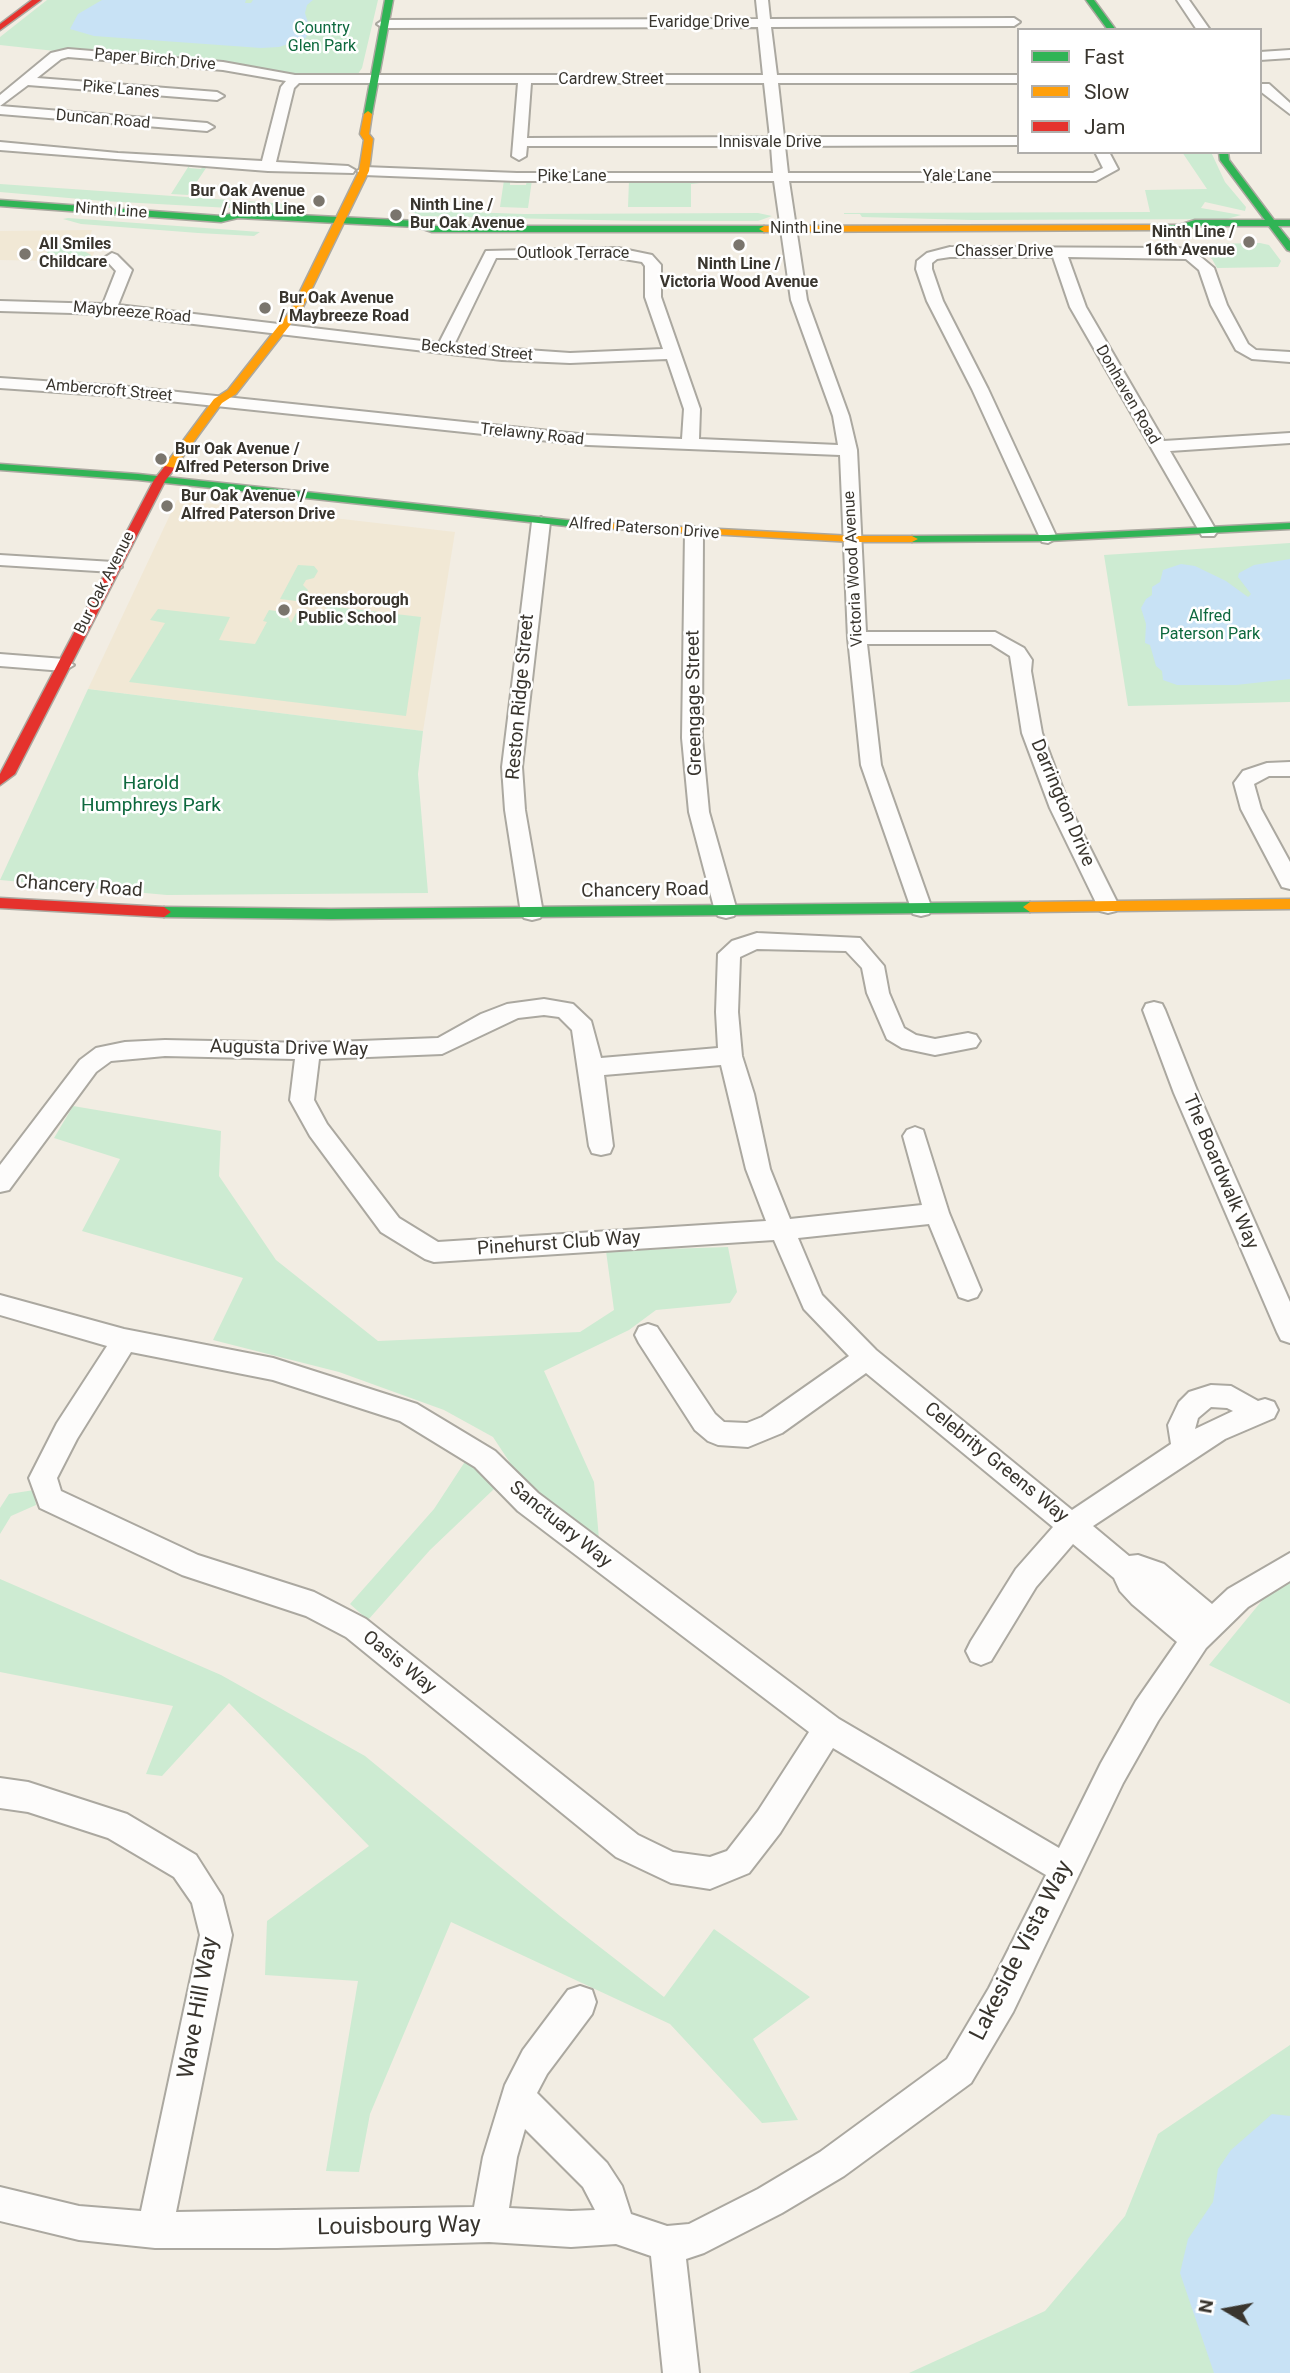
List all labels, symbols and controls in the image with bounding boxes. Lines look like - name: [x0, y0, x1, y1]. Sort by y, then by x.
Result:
- street label: Evaridge Drive: [649, 13, 749, 33]
- park label: Country Glen Park: [288, 19, 356, 57]
- legend: [1017, 28, 1262, 154]
- street label: Paper Birch Drive: [93, 45, 217, 75]
- text: Fast: [1084, 45, 1124, 69]
- street label: Cardrew Street: [558, 70, 664, 90]
- street label: Pike Lanes: [82, 77, 160, 103]
- text: Slow: [1084, 80, 1129, 104]
- street label: Duncan Road: [55, 106, 151, 134]
- text: Jam: [1084, 115, 1125, 139]
- street label: Innisvale Drive: [719, 133, 821, 153]
- street label: Pike Lane: [537, 167, 607, 187]
- street label: Yale Lane: [923, 167, 991, 187]
- place label: Bur Oak Avenue / Ninth Line: [190, 182, 305, 220]
- marker: Bur Oak Avenue / Ninth Line: [311, 193, 327, 209]
- place label: Ninth Line / Bur Oak Avenue: [410, 196, 525, 234]
- street label: Ninth Line: [74, 199, 148, 223]
- marker: Ninth Line / Bur Oak Avenue: [388, 207, 404, 223]
- street label: Ninth Line: [770, 219, 842, 239]
- place label: Ninth Line / 16th Avenue: [1145, 223, 1235, 261]
- marker: Ninth Line / 16th Avenue: [1241, 234, 1257, 250]
- place label: All Smiles Childcare: [39, 235, 111, 273]
- marker: Ninth Line / Victoria Wood Avenue: [731, 237, 747, 253]
- street label: Chasser Drive: [955, 242, 1053, 262]
- street label: Outlook Terrace: [517, 244, 629, 264]
- marker: All Smiles Childcare: [17, 246, 33, 262]
- place label: Ninth Line / Victoria Wood Avenue: [660, 255, 818, 293]
- place label: Bur Oak Avenue / Maybreeze Road: [279, 289, 409, 327]
- street label: Maybreeze Road: [72, 298, 192, 328]
- marker: Bur Oak Avenue / Maybreeze Road: [257, 300, 273, 316]
- street label: Becksted Street: [420, 337, 534, 365]
- street label: Donhaven Road: [1091, 342, 1163, 448]
- street label: Ambercroft Street: [45, 376, 173, 406]
- street label: Trelawny Road: [479, 420, 585, 450]
- place label: Bur Oak Avenue / Alfred Peterson Drive: [175, 440, 329, 478]
- marker: Bur Oak Avenue / Alfred Peterson Drive: [153, 451, 169, 467]
- place label: Bur Oak Avenue / Alfred Paterson Drive: [181, 487, 335, 525]
- street label: Victoria Wood Avenue: [840, 491, 868, 647]
- marker: Bur Oak Avenue / Alfred Paterson Drive: [159, 498, 175, 514]
- street label: Alfred Paterson Drive: [568, 514, 720, 544]
- street label: Bur Oak Avenue: [71, 529, 139, 637]
- place label: Greensborough Public School: [298, 591, 409, 629]
- marker: Greensborough Public School: [276, 602, 292, 618]
- park label: Alfred Paterson Park: [1160, 607, 1260, 645]
- street label: Reston Ridge Street: [502, 613, 540, 781]
- street label: Greengage Street: [682, 630, 708, 776]
- street label: Darrington Drive: [1025, 736, 1099, 870]
- park label: Harold Humphreys Park: [81, 773, 221, 817]
- street label: Chancery Road: [15, 871, 143, 903]
- street label: Chancery Road: [581, 878, 709, 904]
- street label: Augusta Drive Way: [210, 1036, 368, 1062]
- street label: The Boardwalk Way: [1177, 1091, 1263, 1253]
- street label: Pinehurst Club Way: [476, 1227, 642, 1261]
- street label: Celebrity Greens Way: [919, 1398, 1073, 1528]
- street label: Sanctuary Way: [504, 1477, 616, 1573]
- street label: Oasis Way: [358, 1626, 440, 1700]
- street label: Lakeside Vista Way: [965, 1857, 1079, 2045]
- street label: Wave Hill Way: [173, 1935, 225, 2081]
- street label: Louisbourg Way: [317, 2212, 481, 2242]
- north arrow: [1192, 2275, 1262, 2345]
- text: N: [1193, 2298, 1218, 2315]

